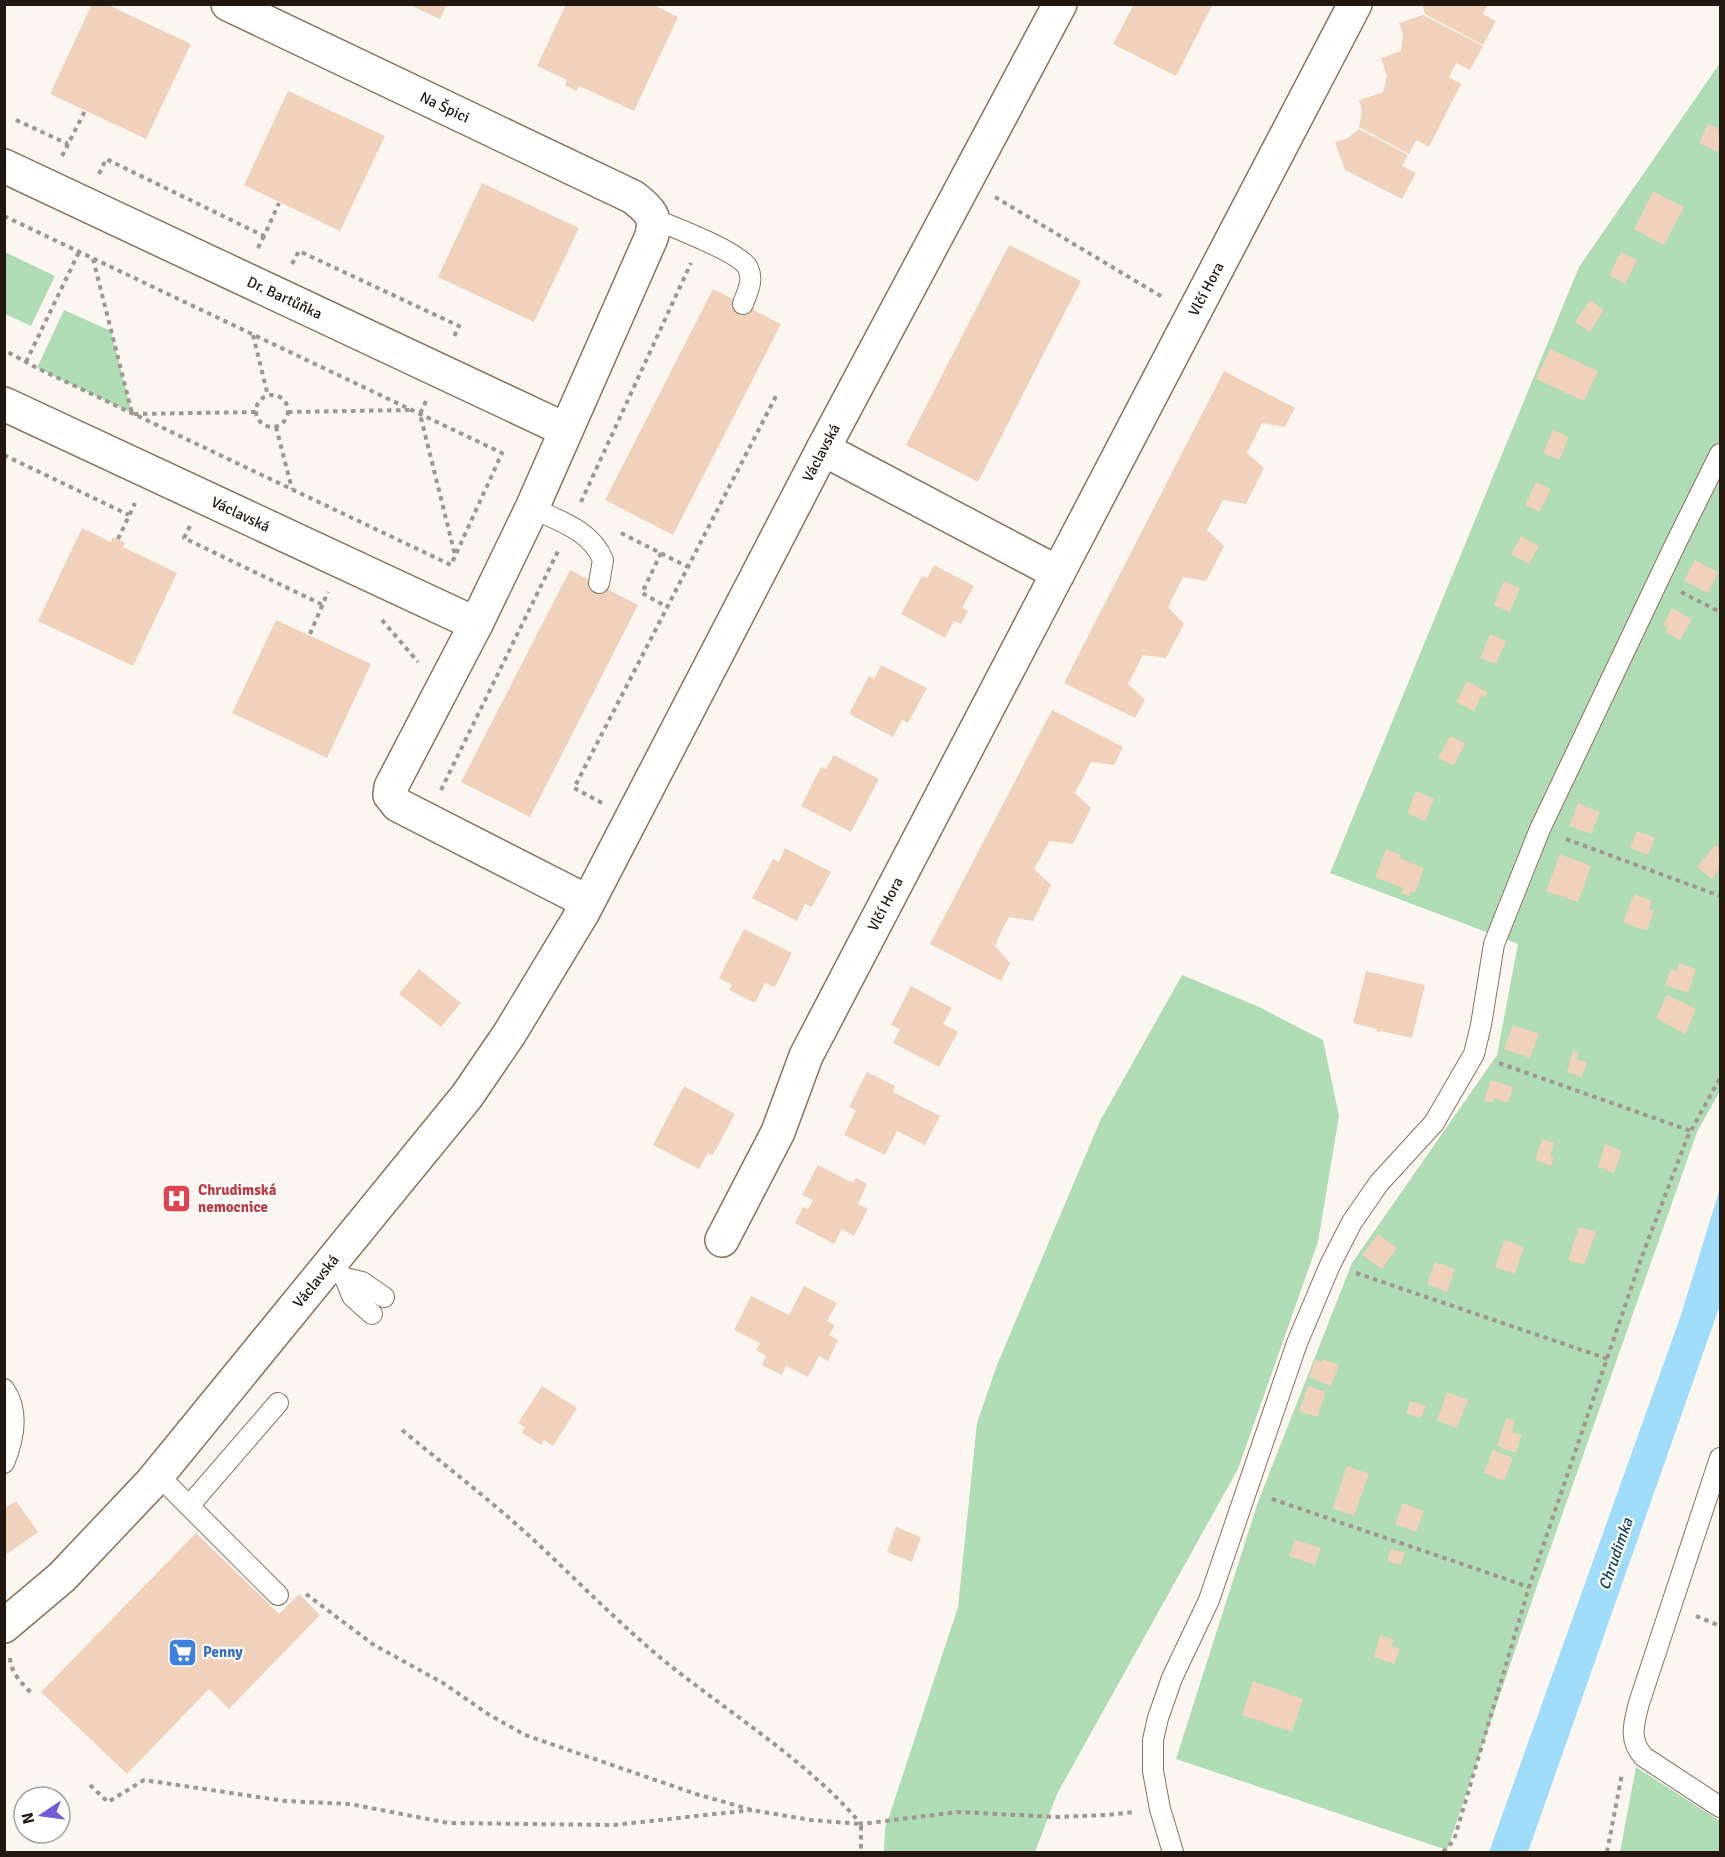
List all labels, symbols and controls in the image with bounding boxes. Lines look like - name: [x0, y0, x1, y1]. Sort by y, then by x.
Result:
- street label: Na Špici: [417, 88, 472, 127]
- street label: Vlčí Hora: [1185, 259, 1228, 319]
- street label: Dr. Bartůňka: [244, 272, 325, 323]
- street label: Václavská: [799, 421, 844, 485]
- street label: Václavská: [208, 493, 273, 536]
- street label: Vlčí Hora: [864, 874, 907, 934]
- place label: Chrudimská nemocnice: [198, 1181, 277, 1216]
- hospital icon: Chrudimská nemocnice: [161, 1183, 193, 1215]
- street label: Václavská: [289, 1251, 343, 1311]
- water label: Chrudimka: [1594, 1515, 1638, 1593]
- supermarket icon: Penny: [166, 1636, 198, 1668]
- place label: Penny: [203, 1643, 243, 1661]
- north arrow: [12, 1785, 72, 1845]
- text: N: [17, 1810, 39, 1826]

